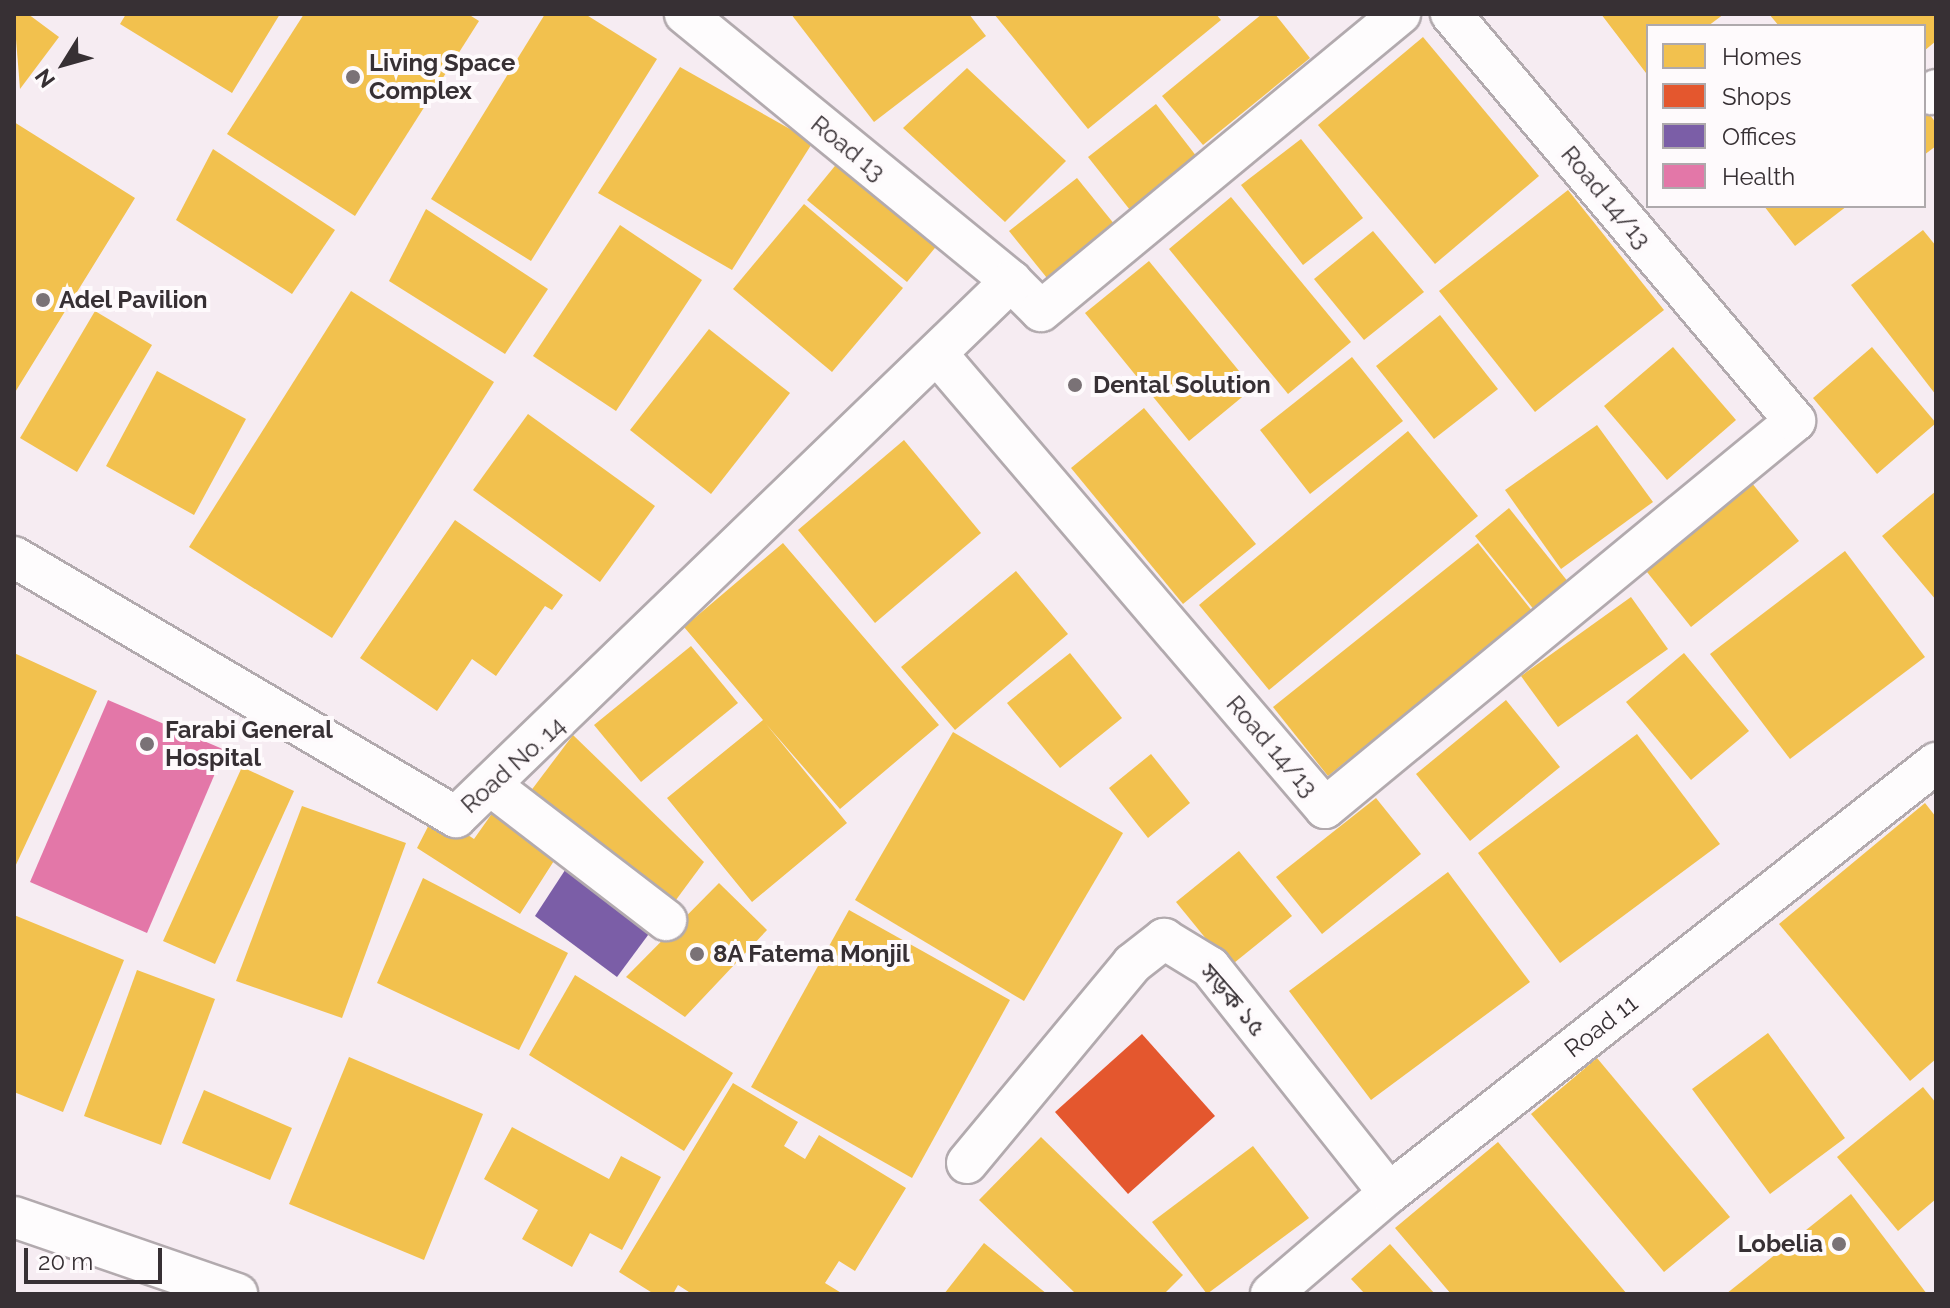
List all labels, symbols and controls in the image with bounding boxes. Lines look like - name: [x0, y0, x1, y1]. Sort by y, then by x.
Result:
- north arrow: [24, 24, 104, 104]
- legend: [1646, 24, 1926, 208]
- text: Homes: [1722, 42, 1802, 71]
- place label: Living Space Complex: [369, 49, 515, 105]
- text: N: [29, 64, 60, 93]
- marker: Living Space Complex: [344, 68, 362, 86]
- text: Shops: [1722, 82, 1791, 111]
- street label: Road 13: [805, 110, 891, 186]
- text: Offices: [1722, 122, 1796, 151]
- street label: Road 14/13: [1555, 140, 1657, 254]
- text: Health: [1722, 162, 1795, 191]
- place label: Adel Pavilion: [59, 286, 208, 314]
- marker: Adel Pavilion: [34, 291, 52, 309]
- place label: Dental Solution: [1093, 371, 1271, 399]
- marker: Dental Solution: [1064, 374, 1086, 396]
- street label: Road 14/13: [1220, 690, 1324, 802]
- street label: Road No. 14: [455, 711, 571, 819]
- place label: Farabi General Hospital: [165, 716, 333, 772]
- marker: Farabi General Hospital: [136, 733, 158, 755]
- place label: 8A Fatema Monjil: [713, 940, 910, 968]
- marker: 8A Fatema Monjil: [688, 945, 706, 963]
- street label: সড়ক ১৫: [1194, 958, 1272, 1042]
- street label: Road 11: [1559, 989, 1643, 1063]
- place label: Lobelia: [1737, 1230, 1823, 1258]
- scale bar: [28, 1232, 166, 1282]
- marker: Lobelia: [1830, 1235, 1848, 1253]
- text: 20 m: [38, 1247, 93, 1276]

